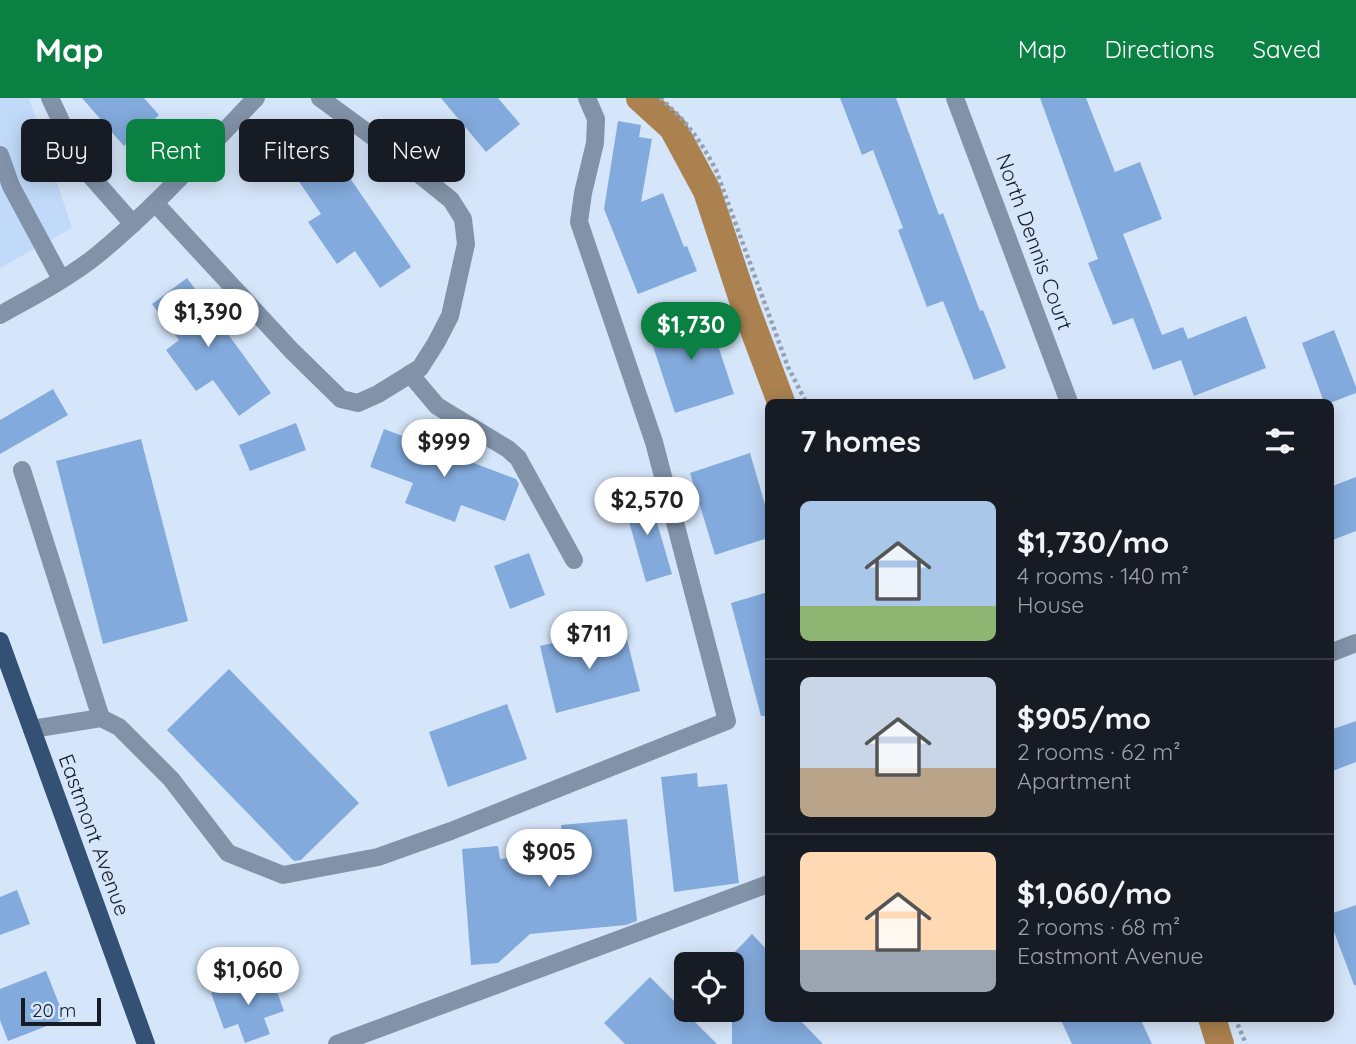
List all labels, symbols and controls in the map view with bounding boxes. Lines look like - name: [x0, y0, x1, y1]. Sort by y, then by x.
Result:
- text: Map: [35, 29, 103, 70]
- text: Map: [1018, 34, 1067, 64]
- text: Directions: [1105, 34, 1215, 64]
- text: Saved: [1253, 34, 1321, 64]
- chip: Buy: [21, 119, 112, 182]
- chip: Rent: [126, 119, 225, 182]
- chip: Filters: [239, 119, 354, 182]
- chip: New: [368, 119, 465, 182]
- street label: North Dennis Court: [991, 150, 1079, 333]
- pin: $1,390: [151, 289, 265, 349]
- text: $1,390: [174, 297, 242, 326]
- pin: $1,730: [634, 302, 748, 362]
- text: $1,730: [657, 310, 725, 339]
- pin: $999: [403, 420, 485, 479]
- text: 7 homes: [800, 422, 921, 460]
- icon: filters: [1261, 422, 1299, 460]
- text: $999: [418, 427, 470, 456]
- pin: $2,570: [590, 478, 704, 537]
- text: $2,570: [610, 485, 684, 514]
- text: $1,730/mo: [1017, 523, 1169, 561]
- icon: home: [856, 529, 940, 613]
- text: 4 rooms · 140 m²: [1017, 561, 1189, 590]
- text: House: [1017, 590, 1084, 619]
- pin: $711: [548, 612, 630, 671]
- text: $711: [566, 619, 612, 648]
- text: $905/mo: [1017, 699, 1151, 737]
- icon: home: [856, 705, 940, 789]
- text: 2 rooms · 62 m²: [1017, 737, 1181, 766]
- street label: Eastmont Avenue: [54, 750, 136, 919]
- text: Apartment: [1017, 766, 1131, 795]
- pin: $905: [508, 830, 590, 889]
- text: $905: [522, 837, 576, 866]
- text: $1,060/mo: [1017, 874, 1172, 912]
- icon: home: [856, 880, 940, 964]
- text: 2 rooms · 68 m²: [1017, 912, 1180, 941]
- text: Eastmont Avenue: [1017, 941, 1203, 970]
- pin: $1,060: [191, 948, 305, 1007]
- map controls: [674, 952, 744, 1022]
- button: locate: [674, 952, 744, 1022]
- text: $1,060: [213, 955, 283, 984]
- scale bar: [21, 995, 102, 1027]
- text: 20 m: [32, 998, 76, 1022]

